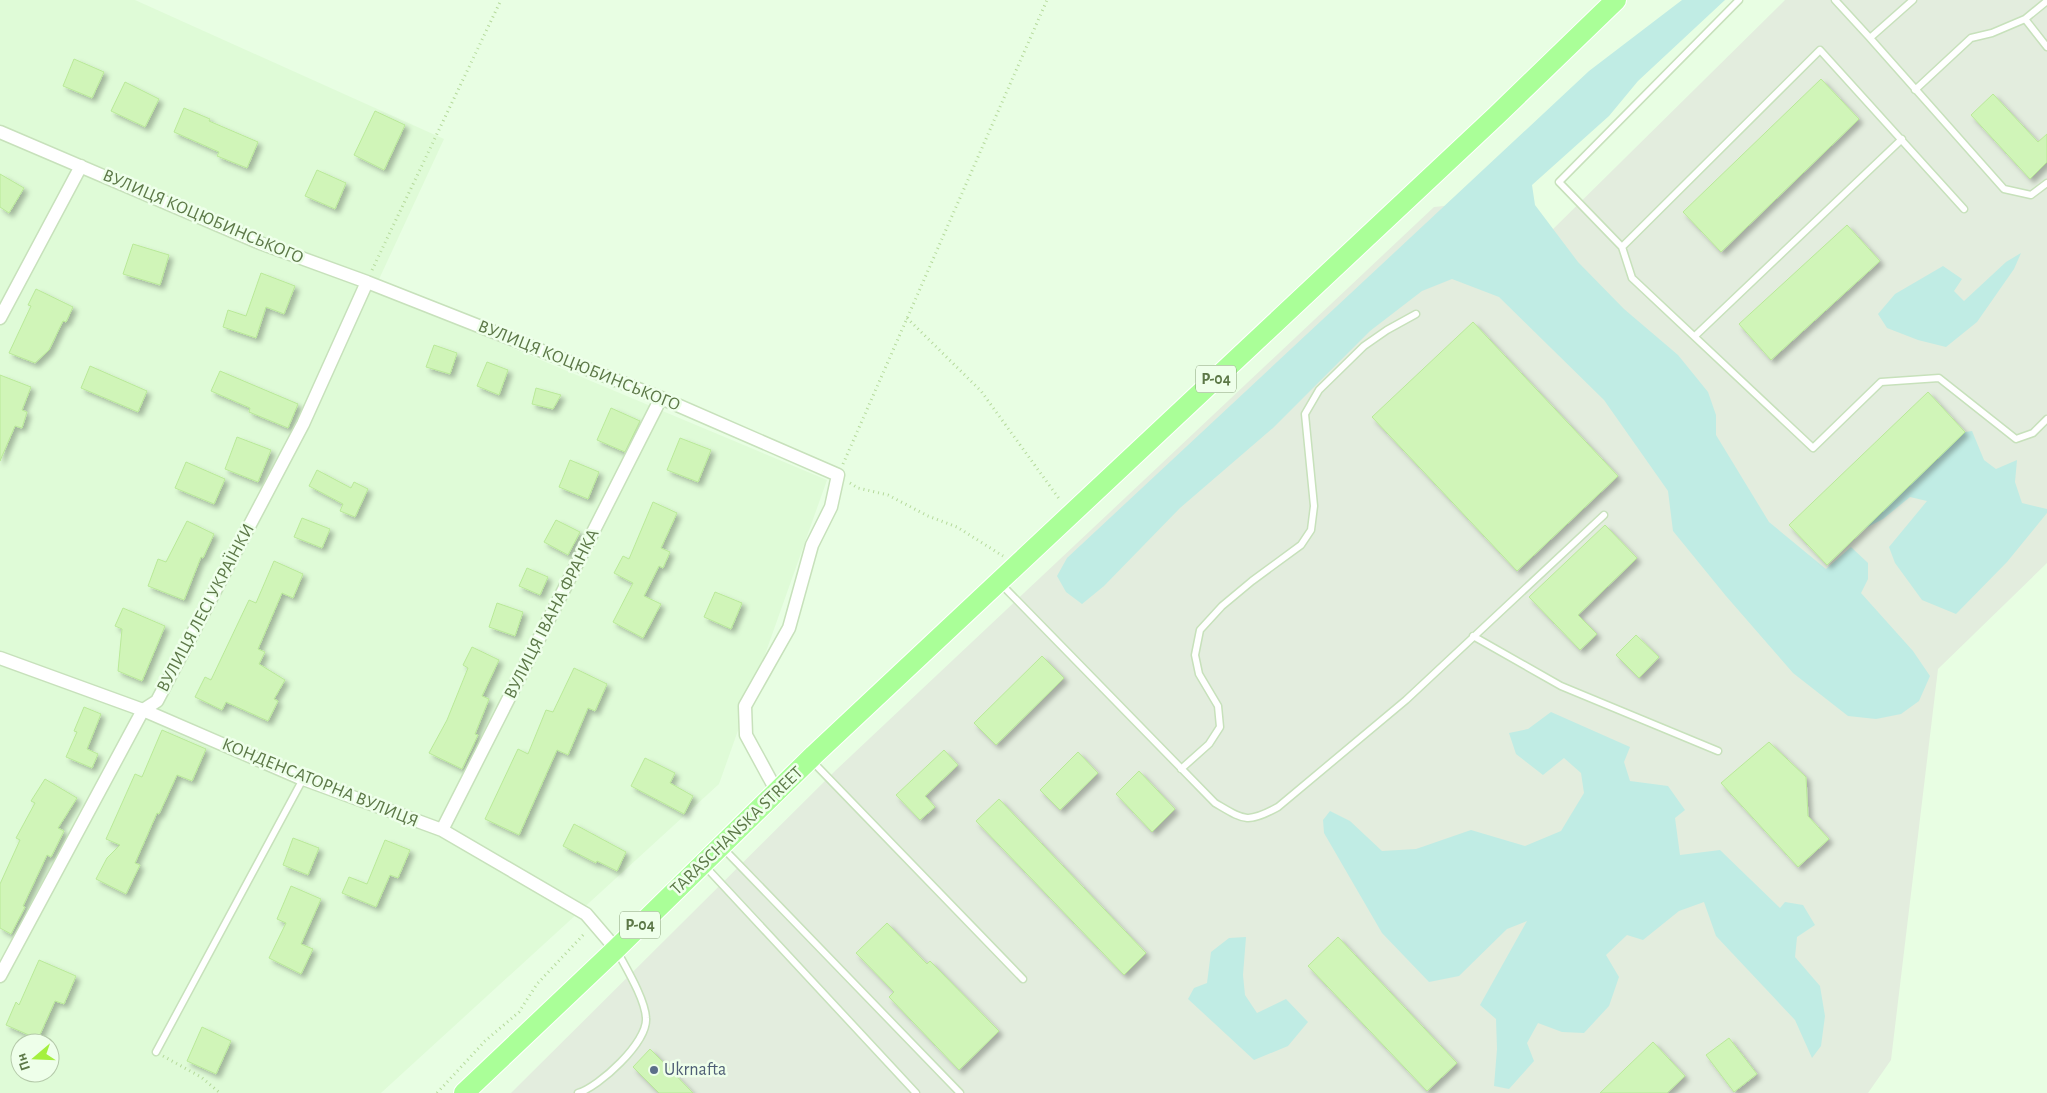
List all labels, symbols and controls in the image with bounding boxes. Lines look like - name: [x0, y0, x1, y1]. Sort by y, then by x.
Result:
- street label: ВУЛИЦЯ КОЦЮБИНСЬКОГО: [100, 166, 306, 268]
- street label: ВУЛИЦЯ КОЦЮБИНСЬКОГО: [475, 317, 683, 415]
- road number: Р-04: [1196, 366, 1236, 392]
- street label: ВУЛИЦЯ ЛЕСІ УКРАЇНКИ: [152, 520, 258, 695]
- street label: ВУЛИЦЯ ІВАНА ФРАНКА: [501, 526, 603, 702]
- street label: КОНДЕНСАТОРНА ВУЛИЦЯ: [219, 735, 421, 831]
- street label: TARASCHANSKA STREET: [667, 763, 807, 899]
- road number: Р-04: [620, 912, 660, 938]
- north arrow: [10, 1033, 60, 1083]
- text: Пн: [14, 1052, 33, 1072]
- place label: Ukrnafta: [664, 1061, 726, 1079]
- marker: Ukrnafta: [648, 1064, 660, 1076]

